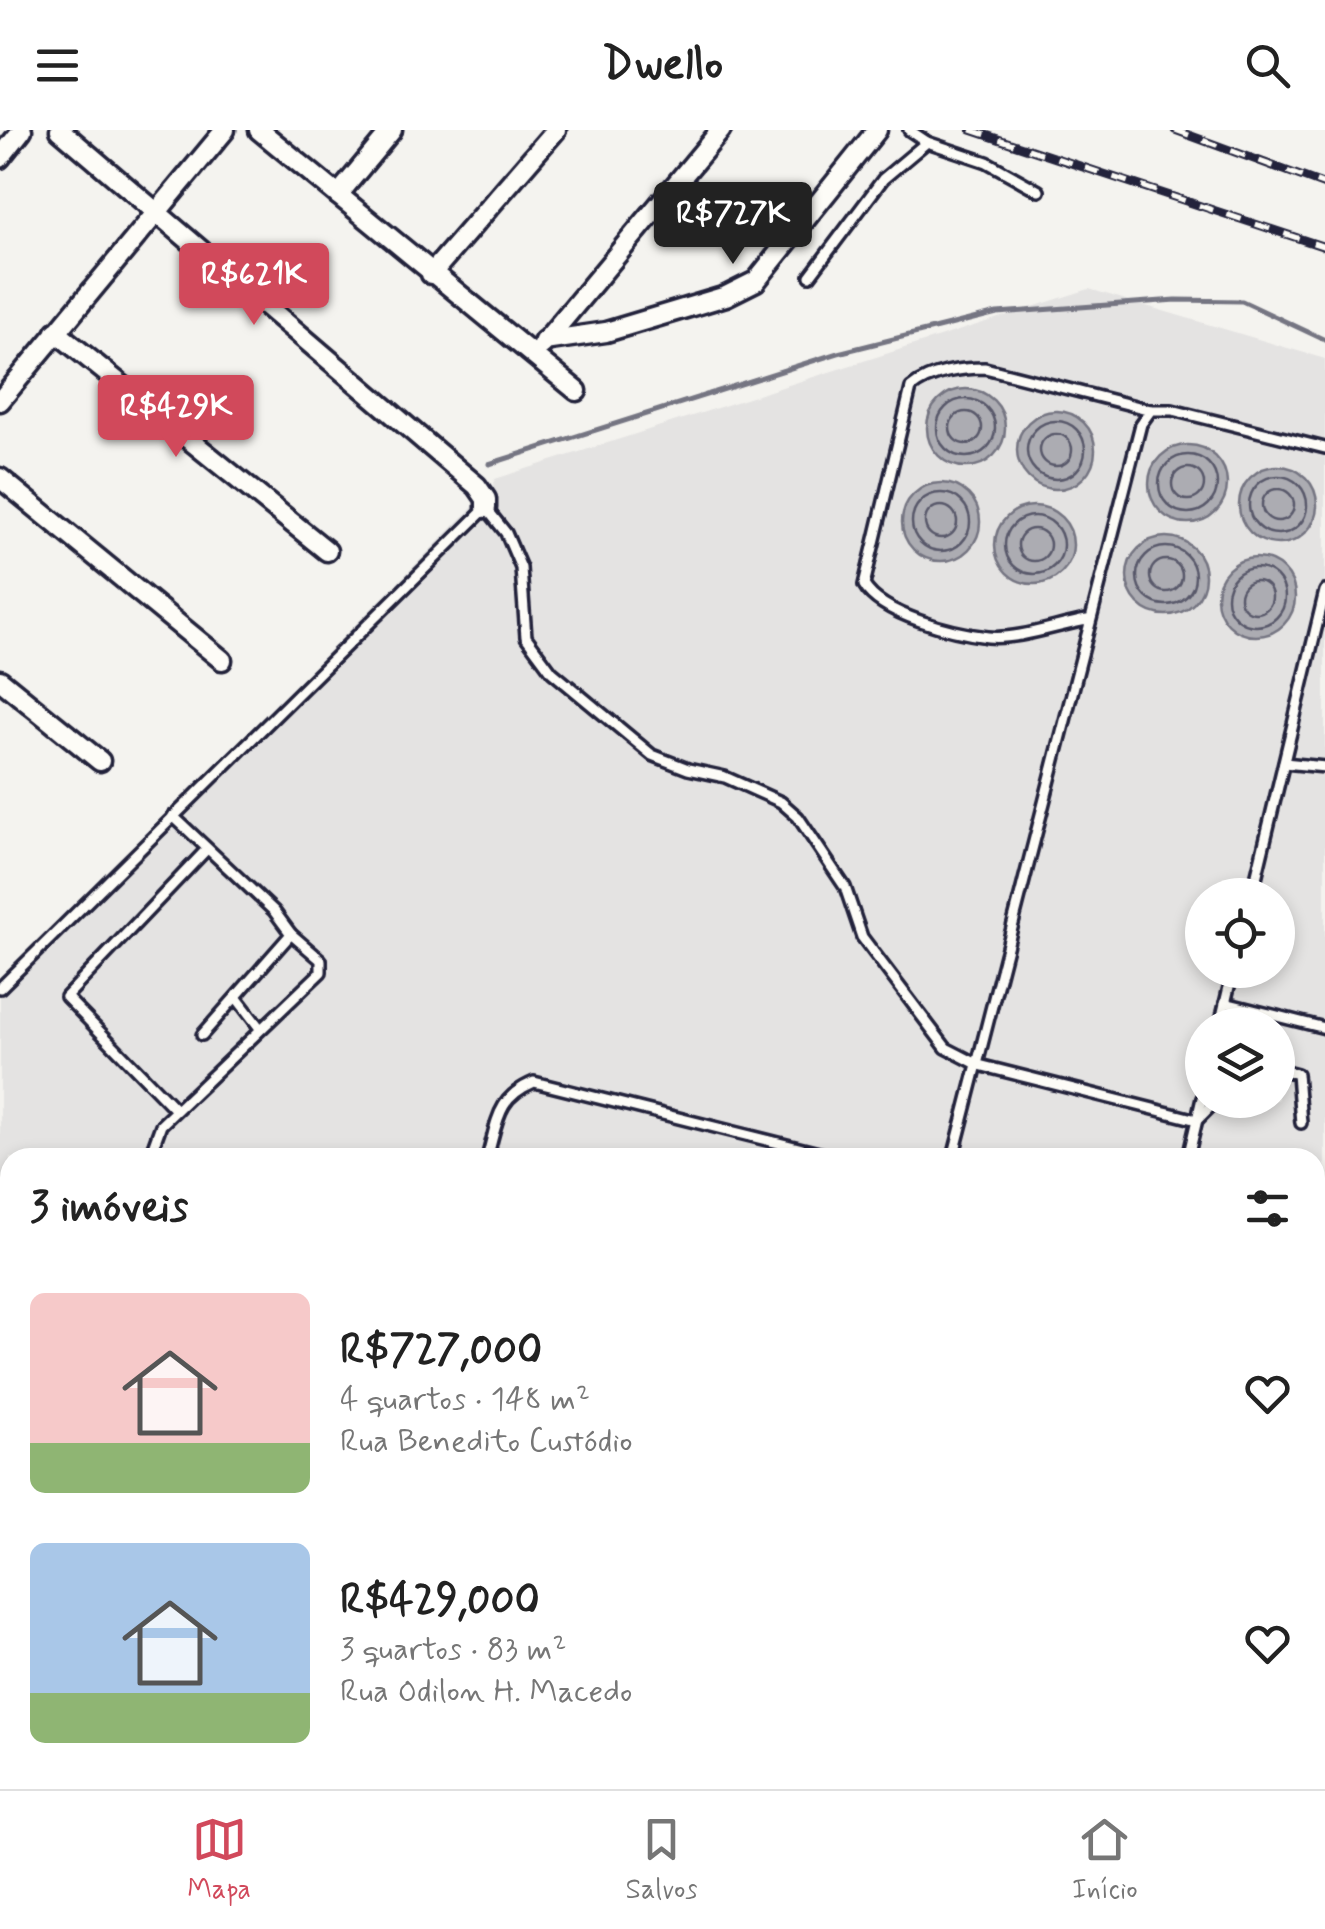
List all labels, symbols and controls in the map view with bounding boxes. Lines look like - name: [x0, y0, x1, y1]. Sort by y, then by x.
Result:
- text: Dwello: [602, 36, 723, 95]
- icon: menu: [30, 38, 85, 93]
- icon: search: [1240, 38, 1295, 93]
- pin: R$727K: [652, 182, 814, 267]
- text: R$727K: [676, 193, 790, 235]
- pin: R$621K: [173, 243, 335, 328]
- text: R$621K: [201, 254, 307, 296]
- pin: R$429K: [95, 375, 257, 460]
- text: R$429K: [120, 386, 232, 428]
- map controls: [1185, 878, 1295, 1118]
- button: locate: [1185, 878, 1295, 988]
- button: layers: [1185, 1008, 1295, 1118]
- text: 3 imóveis: [30, 1181, 188, 1236]
- icon: filters: [1240, 1181, 1295, 1236]
- text: R$727,000: [340, 1324, 542, 1379]
- icon: home: [110, 1333, 230, 1453]
- icon: heart: [1240, 1366, 1295, 1421]
- text: 4 quartos · 148 m²: [340, 1379, 590, 1421]
- text: Rua Benedito Custódio: [340, 1421, 633, 1463]
- text: R$429,000: [340, 1574, 540, 1629]
- icon: home: [110, 1583, 230, 1703]
- icon: heart: [1240, 1616, 1295, 1671]
- text: 3 quartos · 83 m²: [340, 1629, 566, 1671]
- text: Rua Odilon H. Macedo: [340, 1671, 632, 1713]
- tab: Mapa: [187, 1812, 251, 1909]
- tab: Salvos: [625, 1812, 698, 1909]
- tab: Início: [1072, 1812, 1138, 1909]

